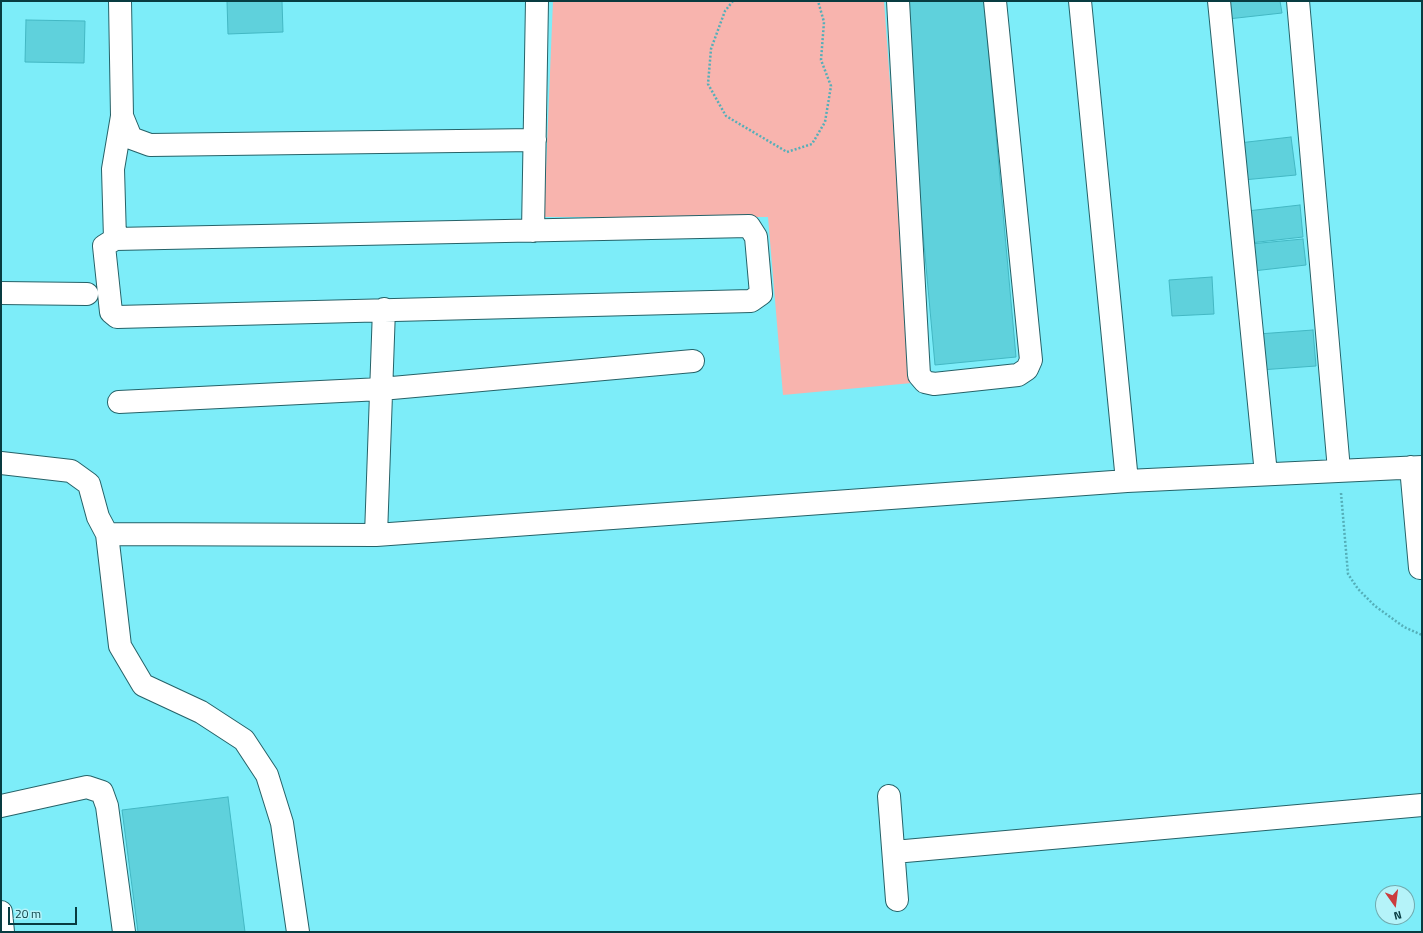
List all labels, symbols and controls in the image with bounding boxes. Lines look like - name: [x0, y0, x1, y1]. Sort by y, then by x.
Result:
- north arrow: [1375, 885, 1415, 925]
- scale bar: [10, 899, 79, 925]
- text: 20 m: [15, 904, 41, 923]
- text: N: [1392, 907, 1403, 924]

